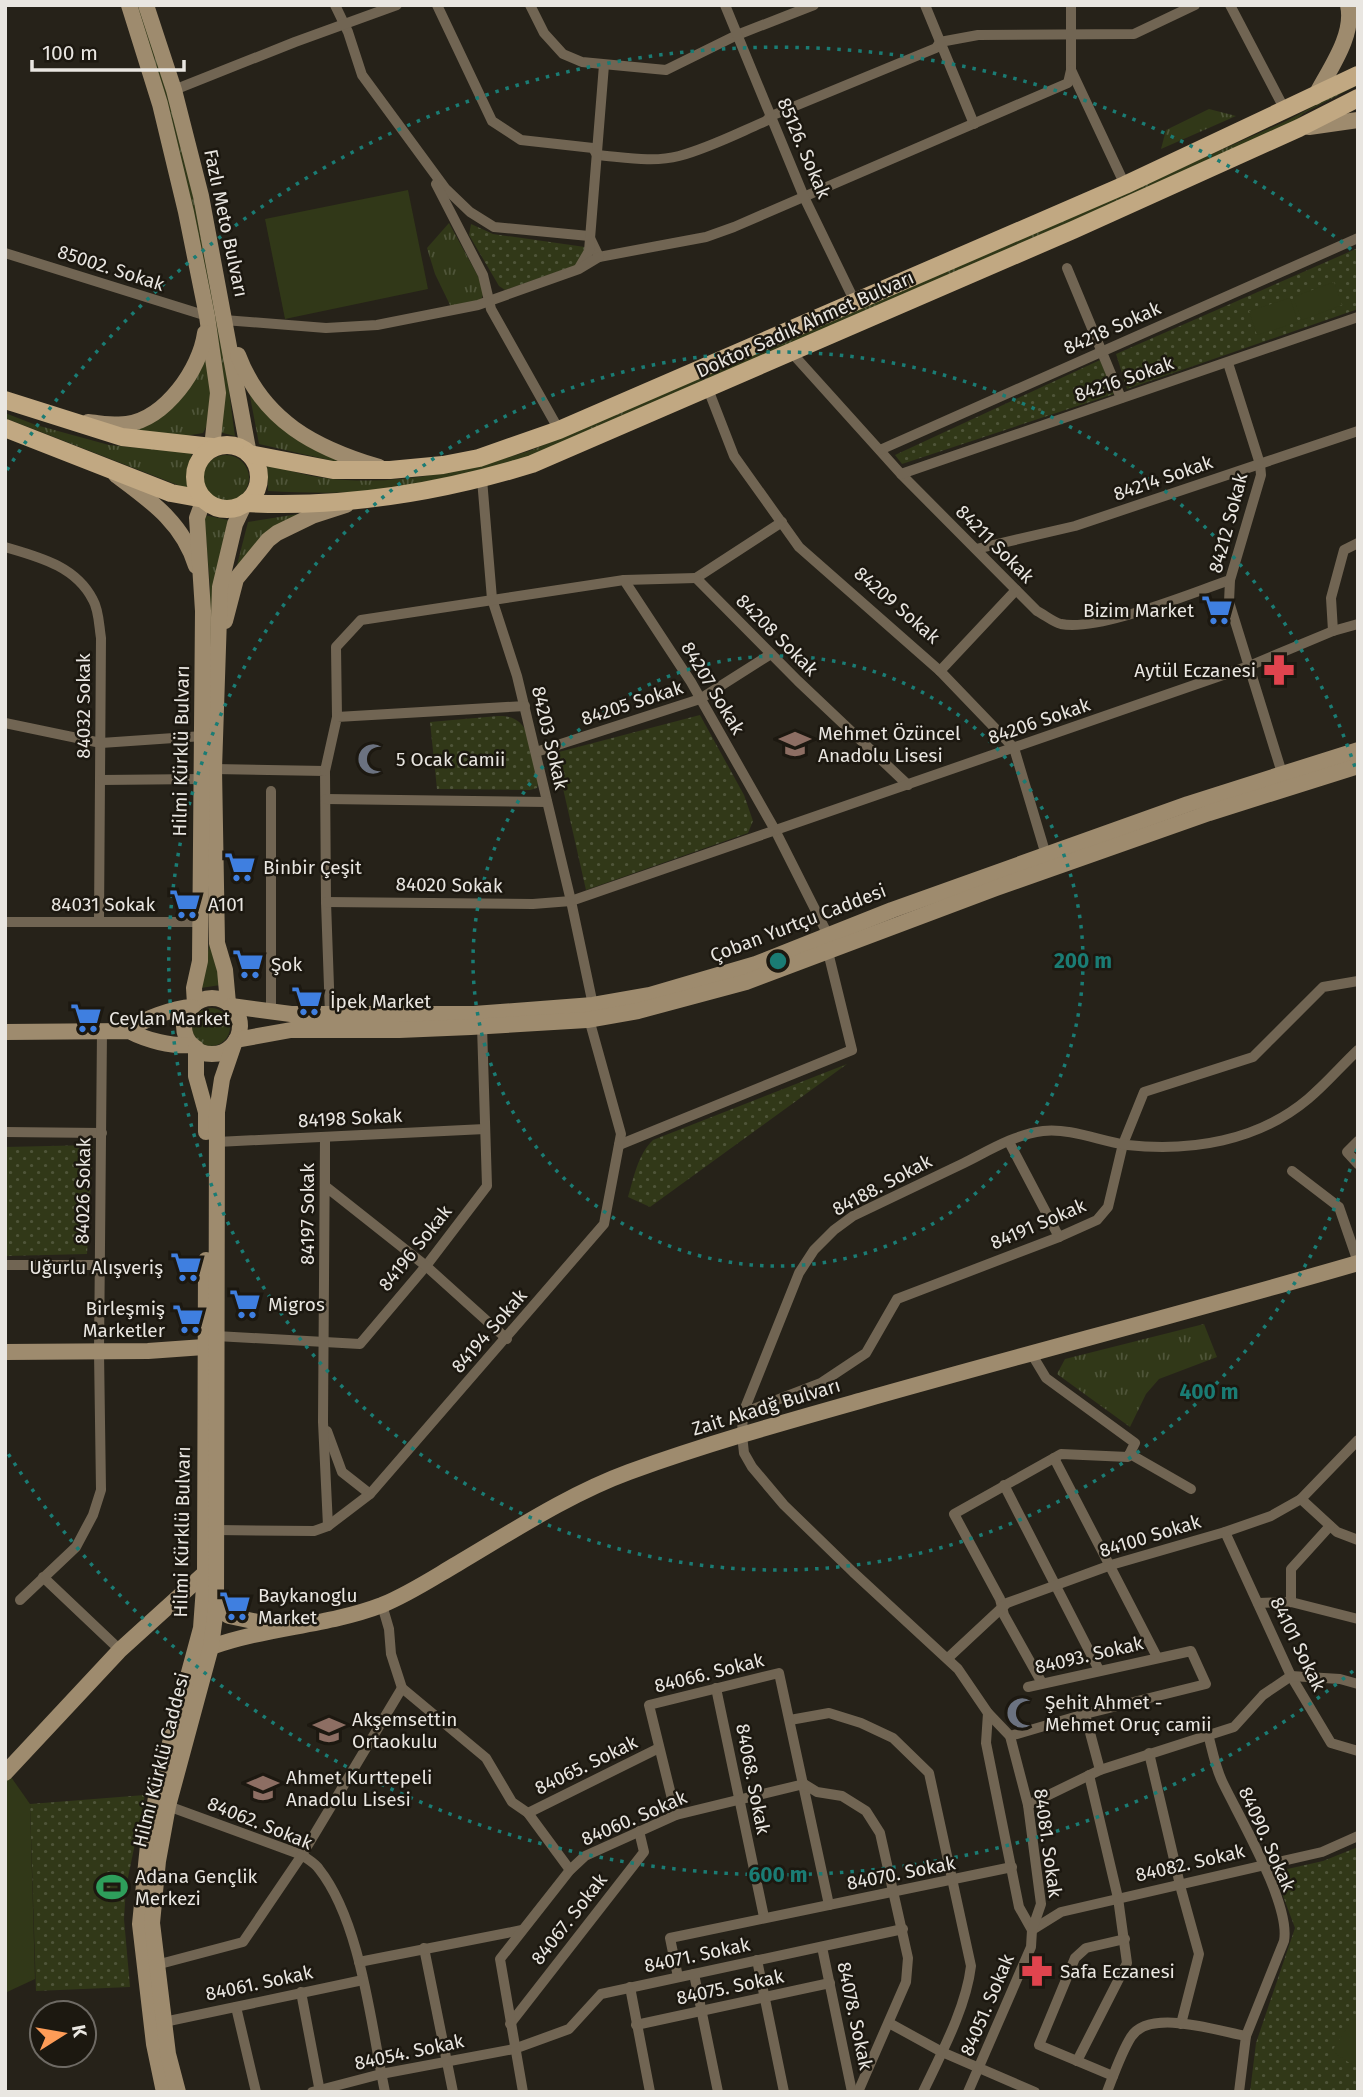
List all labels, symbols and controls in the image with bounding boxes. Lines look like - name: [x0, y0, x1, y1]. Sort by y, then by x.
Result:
- scale bar: [32, 28, 184, 72]
- text: 100 m: [42, 40, 98, 66]
- street label: 85126. Sokak: [772, 94, 836, 202]
- street label: Fazlı Meto Bulvarı: [199, 147, 253, 299]
- street label: 85002. Sokak: [55, 240, 168, 296]
- street label: Doktor Sadık Ahmet Bulvarı: [693, 266, 917, 382]
- street label: 84218 Sokak: [1060, 296, 1164, 360]
- street label: 84216 Sokak: [1071, 351, 1177, 407]
- street label: 84214 Sokak: [1110, 450, 1216, 506]
- street label: 84212 Sokak: [1204, 470, 1252, 576]
- street label: 84211 Sokak: [951, 500, 1039, 588]
- street label: 84209 Sokak: [849, 562, 945, 649]
- street label: 84208 Sokak: [731, 589, 823, 681]
- supermarket icon: Bizim Market: [1200, 593, 1234, 627]
- place label: Bizim Market: [1083, 599, 1194, 622]
- street label: 84207 Sokak: [676, 637, 750, 739]
- street label: 84032 Sokak: [72, 653, 95, 759]
- pharmacy icon: Aytül Eczanesi: [1262, 653, 1296, 687]
- place label: Aytül Eczanesi: [1134, 659, 1256, 682]
- street label: Hilmi Kürklü Bulvarı: [168, 665, 194, 837]
- street label: 84205 Sokak: [578, 676, 686, 730]
- street label: 84203 Sokak: [527, 684, 573, 792]
- street label: 84206 Sokak: [985, 693, 1093, 749]
- place label: Mehmet Özüncel Anadolu Lisesi: [818, 722, 961, 767]
- school or university icon: Mehmet Özüncel Anadolu Lisesi: [778, 727, 812, 761]
- mosque icon: 5 Ocak Camii: [356, 742, 390, 776]
- place label: 5 Ocak Camii: [396, 748, 505, 771]
- supermarket icon: Binbir Çeşit: [223, 850, 257, 884]
- place label: Binbir Çeşit: [263, 856, 362, 879]
- street label: 84020 Sokak: [395, 873, 503, 897]
- street label: Çoban Yurtçu Caddesi: [707, 879, 889, 967]
- supermarket icon: A101: [168, 887, 202, 921]
- street label: 84031 Sokak: [51, 893, 155, 916]
- place label: A101: [208, 893, 245, 916]
- supermarket icon: Şok: [231, 947, 265, 981]
- text: 200 m: [1054, 948, 1112, 974]
- centre of rings: [766, 949, 790, 973]
- place label: Şok: [271, 953, 302, 976]
- supermarket icon: İpek Market: [290, 984, 324, 1018]
- place label: İpek Market: [330, 990, 431, 1013]
- supermarket icon: Ceylan Market: [69, 1001, 103, 1035]
- place label: Ceylan Market: [109, 1007, 230, 1030]
- street label: 84198 Sokak: [297, 1104, 403, 1132]
- street label: 84026 Sokak: [71, 1137, 95, 1244]
- street label: 84188. Sokak: [828, 1149, 936, 1221]
- street label: 84197 Sokak: [296, 1163, 319, 1265]
- street label: 84191 Sokak: [987, 1193, 1089, 1254]
- street label: 84196 Sokak: [373, 1200, 457, 1296]
- supermarket icon: Uğurlu Alışveriş: [169, 1250, 203, 1284]
- place label: Uğurlu Alışveriş: [29, 1256, 163, 1279]
- street label: 84194 Sokak: [446, 1284, 532, 1378]
- supermarket icon: Migros: [228, 1287, 262, 1321]
- place label: Migros: [268, 1293, 325, 1316]
- place label: Birleşmiş Marketler: [83, 1297, 166, 1342]
- supermarket icon: Birleşmiş Marketler: [171, 1302, 205, 1336]
- street label: Zait Akadğ Bulvarı: [689, 1373, 843, 1441]
- text: 400 m: [1179, 1379, 1239, 1405]
- street label: Hilmi Kürklü Bulvarı: [169, 1446, 195, 1618]
- street label: 84100 Sokak: [1096, 1510, 1204, 1562]
- place label: Baykanoglu Market: [258, 1584, 357, 1629]
- supermarket icon: Baykanoglu Market: [218, 1589, 252, 1623]
- street label: 84101 Sokak: [1265, 1593, 1331, 1695]
- street label: 84093. Sokak: [1033, 1631, 1146, 1679]
- street label: 84066. Sokak: [652, 1648, 766, 1698]
- street label: Hilmi Kürklü Caddesi: [128, 1670, 194, 1850]
- place label: Şehit Ahmet - Mehmet Oruç camii: [1045, 1691, 1212, 1736]
- mosque icon: Şehit Ahmet - Mehmet Oruç camii: [1005, 1696, 1039, 1730]
- place label: Akşemsettin Ortaokulu: [352, 1708, 457, 1753]
- school or university icon: Akşemsettin Ortaokulu: [312, 1713, 346, 1747]
- street label: 84068. Sokak: [731, 1722, 775, 1837]
- street label: 84065. Sokak: [531, 1730, 641, 1800]
- place label: Ahmet Kurttepeli Anadolu Lisesi: [286, 1766, 432, 1811]
- school or university icon: Ahmet Kurttepeli Anadolu Lisesi: [246, 1771, 280, 1805]
- street label: 84090. Sokak: [1234, 1783, 1300, 1895]
- street label: 84060. Sokak: [578, 1785, 691, 1851]
- street label: 84081. Sokak: [1029, 1787, 1067, 1899]
- street label: 84062. Sokak: [204, 1792, 316, 1855]
- street label: 84082. Sokak: [1133, 1839, 1247, 1887]
- street label: 84070. Sokak: [845, 1851, 958, 1895]
- text: 600 m: [748, 1862, 808, 1888]
- place label: Adana Gençlik Merkezi: [135, 1865, 258, 1910]
- street label: 84067. Sokak: [526, 1868, 612, 1969]
- sports icon: Adana Gençlik Merkezi: [95, 1870, 129, 1904]
- street label: 84071. Sokak: [642, 1933, 752, 1977]
- street label: 84051. Sokak: [955, 1950, 1019, 2059]
- pharmacy icon: Safa Eczanesi: [1020, 1954, 1054, 1988]
- street label: 84061. Sokak: [203, 1960, 315, 2006]
- street label: 84078. Sokak: [832, 1960, 878, 2072]
- place label: Safa Eczanesi: [1060, 1960, 1175, 1983]
- street label: 84075. Sokak: [674, 1964, 786, 2010]
- north arrow: [28, 1999, 98, 2069]
- text: K: [67, 2023, 92, 2040]
- street label: 84054. Sokak: [352, 2029, 466, 2075]

